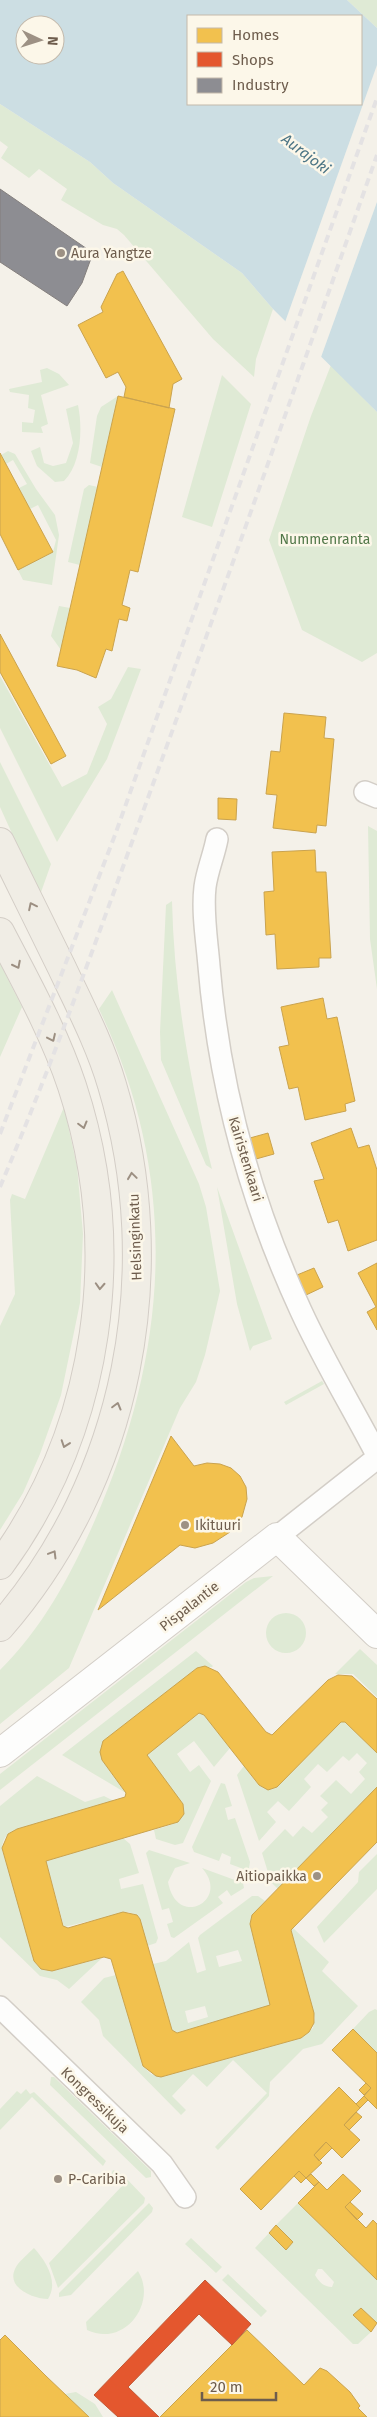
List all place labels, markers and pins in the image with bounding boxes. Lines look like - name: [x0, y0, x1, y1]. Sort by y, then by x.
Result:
- place label: Aura Yangtze: [71, 245, 152, 262]
- marker: Aura Yangtze: [55, 247, 67, 259]
- place label: Ikituuri: [195, 1517, 241, 1534]
- marker: Ikituuri: [179, 1519, 191, 1531]
- place label: Aitiopaikka: [236, 1868, 307, 1885]
- marker: Aitiopaikka: [311, 1870, 323, 1882]
- place label: P-Caribia: [68, 2171, 126, 2188]
- marker: P-Caribia: [52, 2173, 64, 2185]

